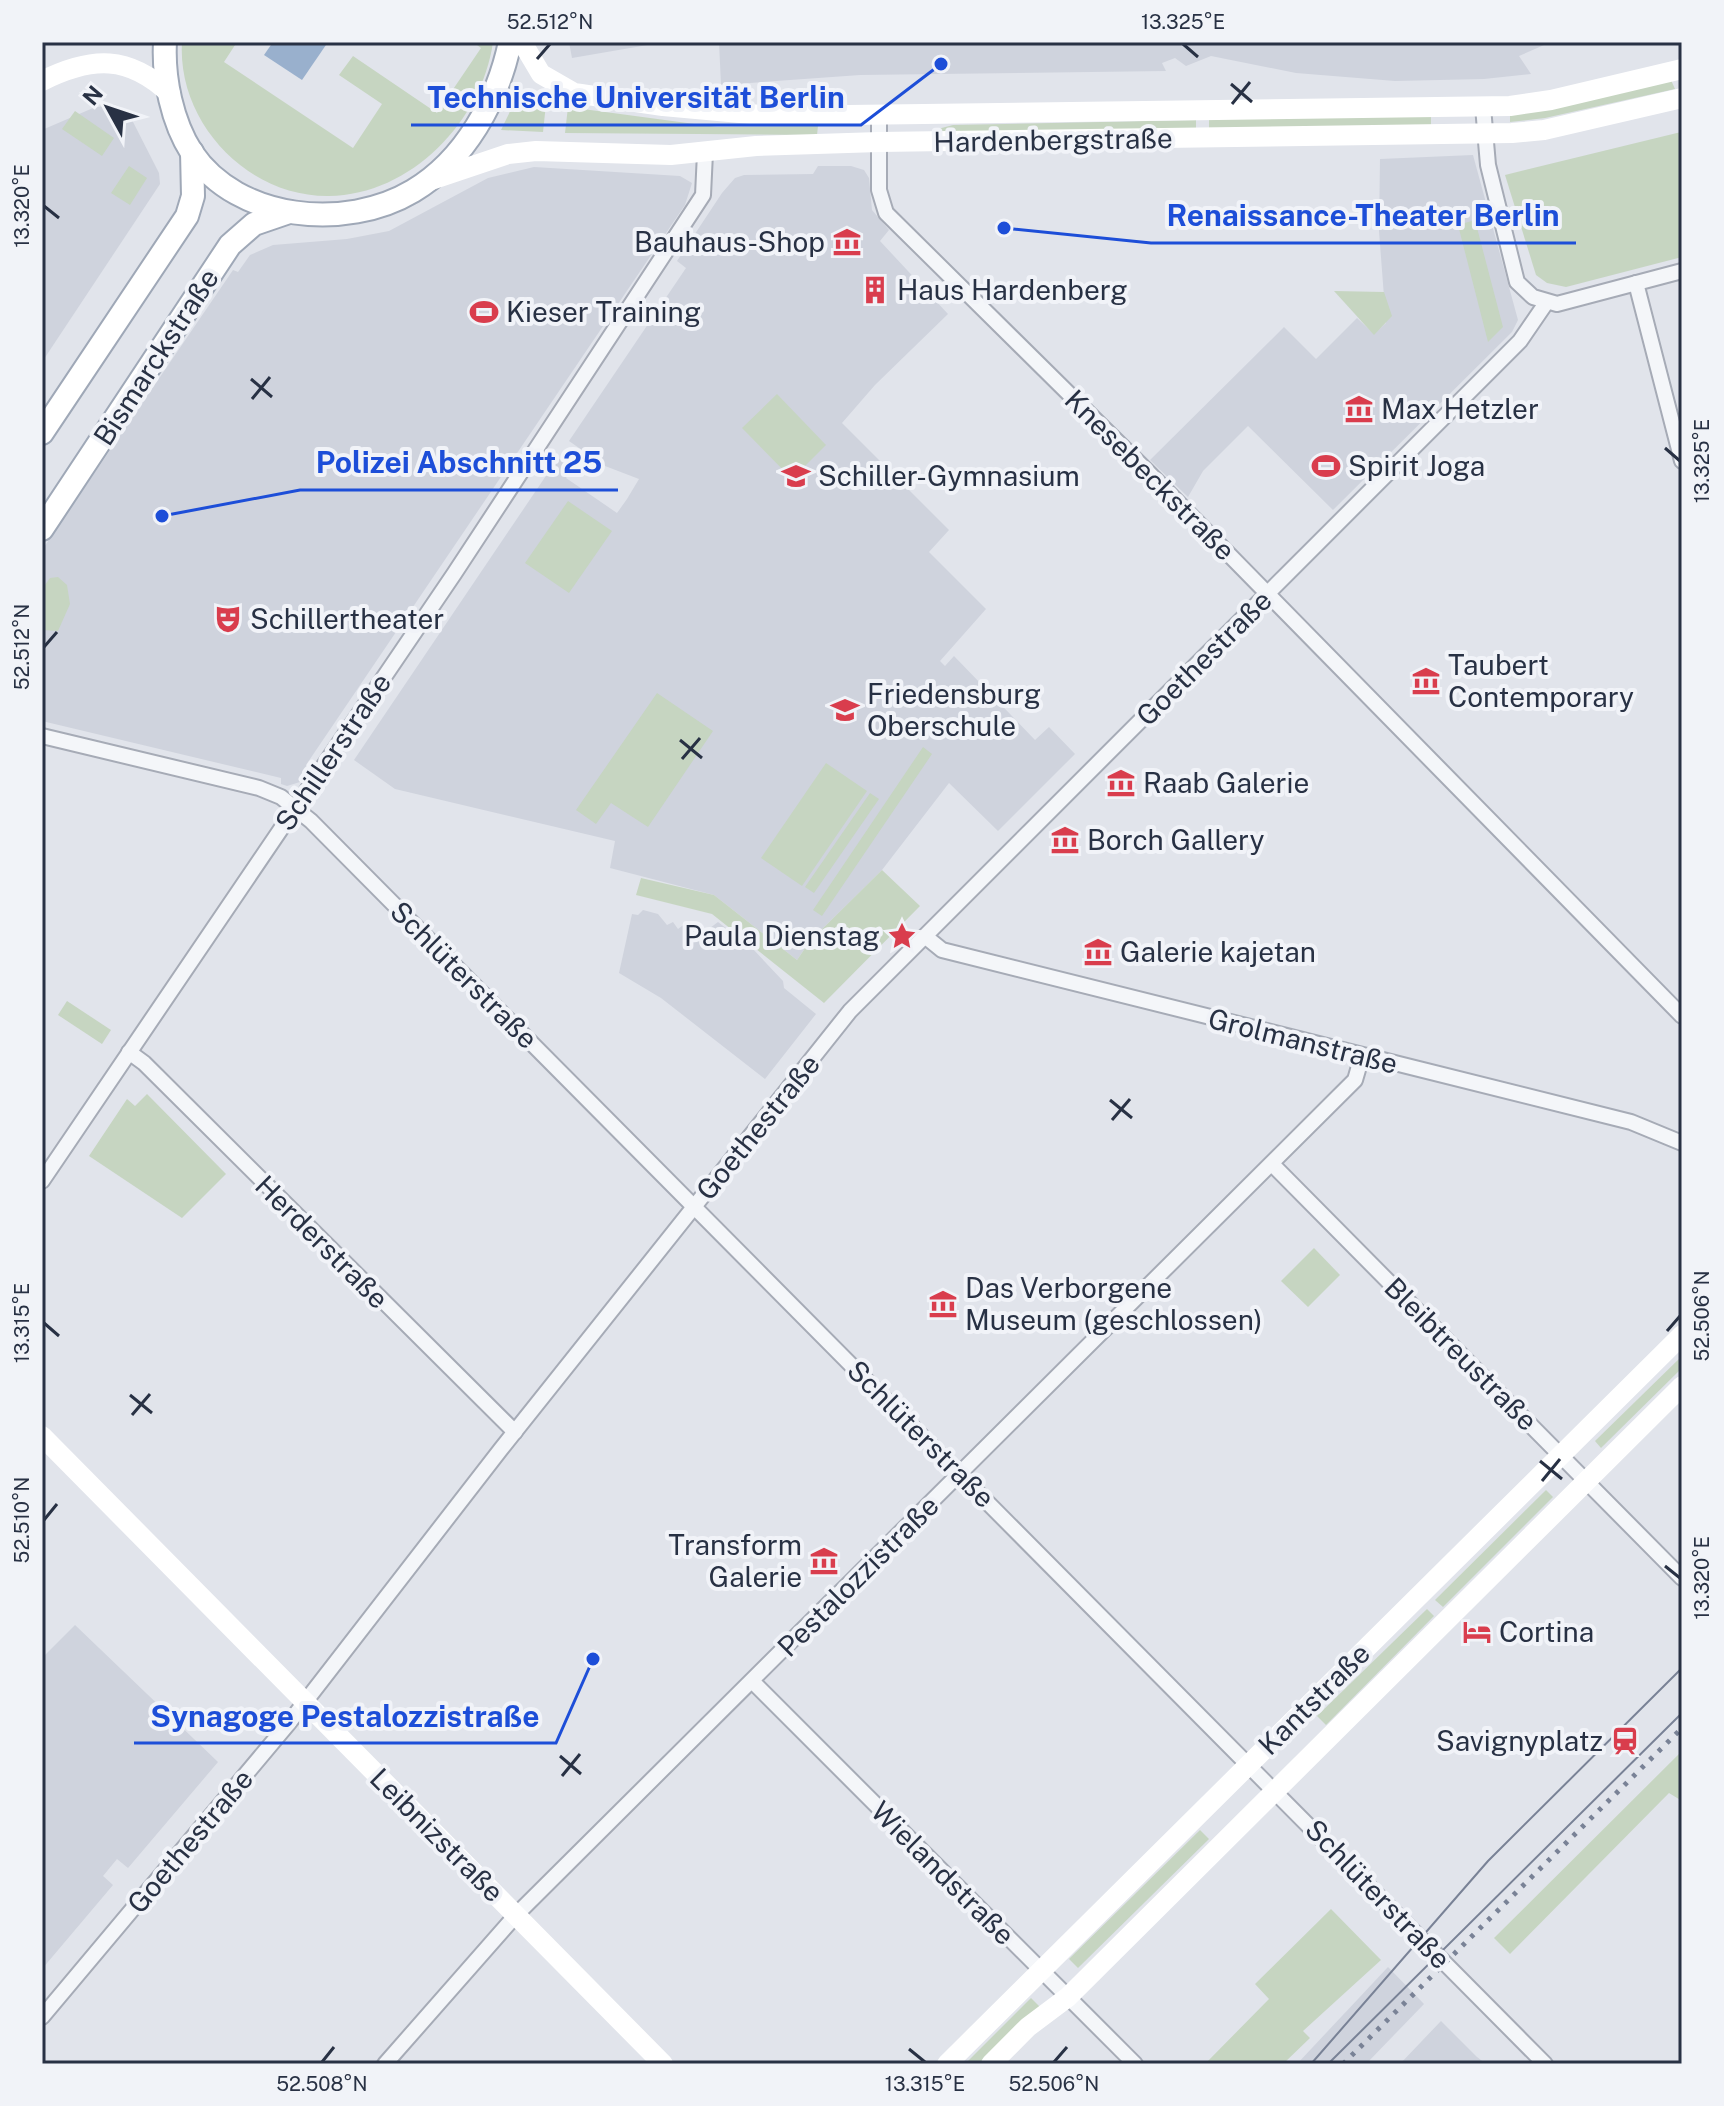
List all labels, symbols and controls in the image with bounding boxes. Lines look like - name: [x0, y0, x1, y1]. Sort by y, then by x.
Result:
- text: 52.512°N: [507, 10, 593, 34]
- text: 13.325°E: [1141, 10, 1225, 34]
- north arrow: [68, 68, 148, 148]
- callout: Technische Universität Berlin: [411, 71, 861, 125]
- text: Technische Universität Berlin: [427, 79, 845, 115]
- text: N: [77, 80, 108, 110]
- street label: Hardenbergstraße: [933, 121, 1173, 158]
- text: 13.320°E: [10, 164, 34, 248]
- callout: Renaissance-Theater Berlin: [1151, 189, 1576, 243]
- text: Renaissance-Theater Berlin: [1166, 197, 1560, 233]
- place label: Bauhaus-Shop: [634, 225, 825, 258]
- museum icon: Bauhaus-Shop: [832, 227, 862, 257]
- street label: Bismarckstraße: [86, 262, 225, 451]
- place label: Haus Hardenberg: [897, 273, 1128, 306]
- building icon: Haus Hardenberg: [860, 275, 890, 305]
- place label: Kieser Training: [506, 295, 701, 328]
- sports icon: Kieser Training: [469, 297, 499, 327]
- street label: Knesebeckstraße: [1058, 383, 1242, 567]
- place label: Max Hetzler: [1381, 392, 1539, 425]
- museum icon: Max Hetzler: [1344, 394, 1374, 424]
- text: 13.325°E: [1690, 419, 1714, 503]
- callout: Polizei Abschnitt 25: [300, 436, 618, 490]
- text: Polizei Abschnitt 25: [316, 444, 602, 480]
- place label: Spirit Joga: [1348, 449, 1485, 482]
- sports icon: Spirit Joga: [1311, 451, 1341, 481]
- place label: Schiller-Gymnasium: [818, 459, 1080, 492]
- school or university icon: Schiller-Gymnasium: [781, 461, 811, 491]
- street label: Goethestraße: [1129, 583, 1278, 732]
- place label: Schillertheater: [250, 602, 444, 635]
- text: 52.512°N: [10, 604, 34, 690]
- theatre icon: Schillertheater: [213, 604, 243, 634]
- place label: Taubert Contemporary: [1448, 648, 1634, 713]
- museum icon: Taubert Contemporary: [1411, 666, 1441, 696]
- street label: Schillerstraße: [268, 667, 397, 837]
- place label: Friedensburg Oberschule: [867, 677, 1041, 742]
- school or university icon: Friedensburg Oberschule: [830, 695, 860, 725]
- place label: Raab Galerie: [1143, 766, 1309, 799]
- museum icon: Raab Galerie: [1106, 768, 1136, 798]
- place label: Borch Gallery: [1087, 823, 1264, 856]
- museum icon: Borch Gallery: [1050, 825, 1080, 855]
- street label: Schlüterstraße: [384, 894, 545, 1055]
- place label: Paula Dienstag: [684, 919, 880, 952]
- place icon: Paula Dienstag: [887, 921, 917, 951]
- place label: Galerie kajetan: [1120, 935, 1316, 968]
- museum icon: Galerie kajetan: [1083, 937, 1113, 967]
- street label: Grolmanstraße: [1205, 1001, 1401, 1080]
- street label: Goethestraße: [689, 1047, 826, 1206]
- street label: Herderstraße: [249, 1168, 396, 1315]
- street label: Bleibtreustraße: [1378, 1270, 1545, 1437]
- place label: Das Verborgene Museum (geschlossen): [965, 1271, 1263, 1336]
- text: 52.506°N: [1690, 1271, 1714, 1361]
- text: 13.315°E: [10, 1283, 34, 1363]
- museum icon: Das Verborgene Museum (geschlossen): [928, 1289, 958, 1319]
- street label: Schlüterstraße: [841, 1353, 1002, 1514]
- text: 52.510°N: [10, 1477, 34, 1563]
- street label: Pestalozzistraße: [770, 1488, 945, 1663]
- place label: Transform Galerie: [668, 1528, 802, 1593]
- text: 13.320°E: [1690, 1536, 1714, 1620]
- museum icon: Transform Galerie: [809, 1546, 839, 1576]
- place label: Cortina: [1499, 1615, 1594, 1648]
- hotel icon: Cortina: [1462, 1617, 1492, 1647]
- street label: Kantstraße: [1251, 1636, 1376, 1761]
- callout: Synagoge Pestalozzistraße: [134, 1689, 556, 1743]
- text: Synagoge Pestalozzistraße: [150, 1698, 540, 1734]
- place label: Savignyplatz: [1436, 1724, 1603, 1757]
- station icon: Savignyplatz: [1610, 1726, 1640, 1756]
- street label: Leibnizstraße: [364, 1761, 511, 1908]
- street label: Goethestraße: [120, 1762, 259, 1919]
- street label: Wielandstraße: [865, 1794, 1022, 1951]
- street label: Schlüterstraße: [1299, 1812, 1458, 1975]
- text: 52.508°N: [276, 2072, 368, 2096]
- text: 13.315°E: [885, 2072, 965, 2096]
- text: 52.506°N: [1009, 2072, 1099, 2096]

